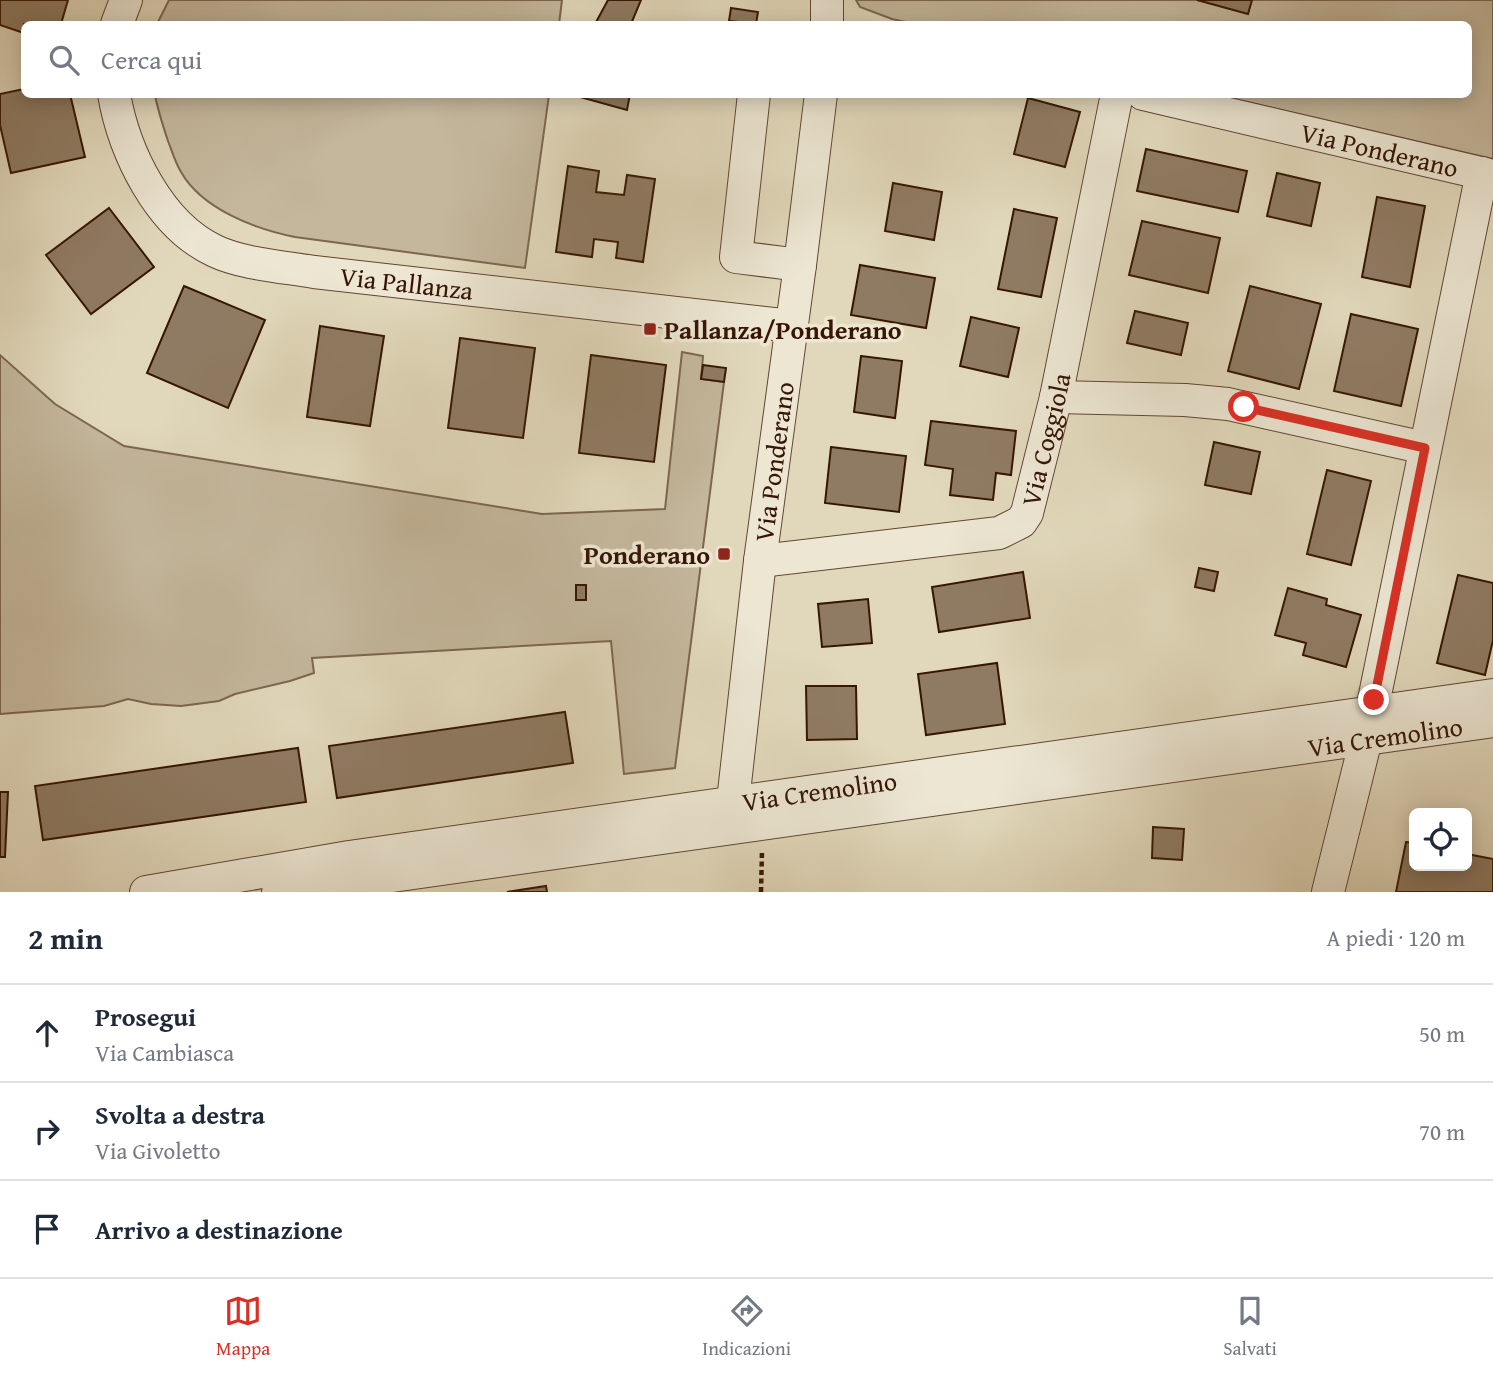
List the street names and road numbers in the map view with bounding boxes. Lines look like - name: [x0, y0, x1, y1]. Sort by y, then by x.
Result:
- street label: Via Ponderano: [1297, 112, 1462, 187]
- street label: Via Pallanza: [338, 256, 476, 309]
- street label: Via Coggiola: [1010, 369, 1080, 510]
- street label: Via Ponderano: [743, 379, 804, 544]
- street label: Via Cremolino: [1305, 706, 1465, 766]
- street label: Via Cremolino: [739, 760, 899, 821]

